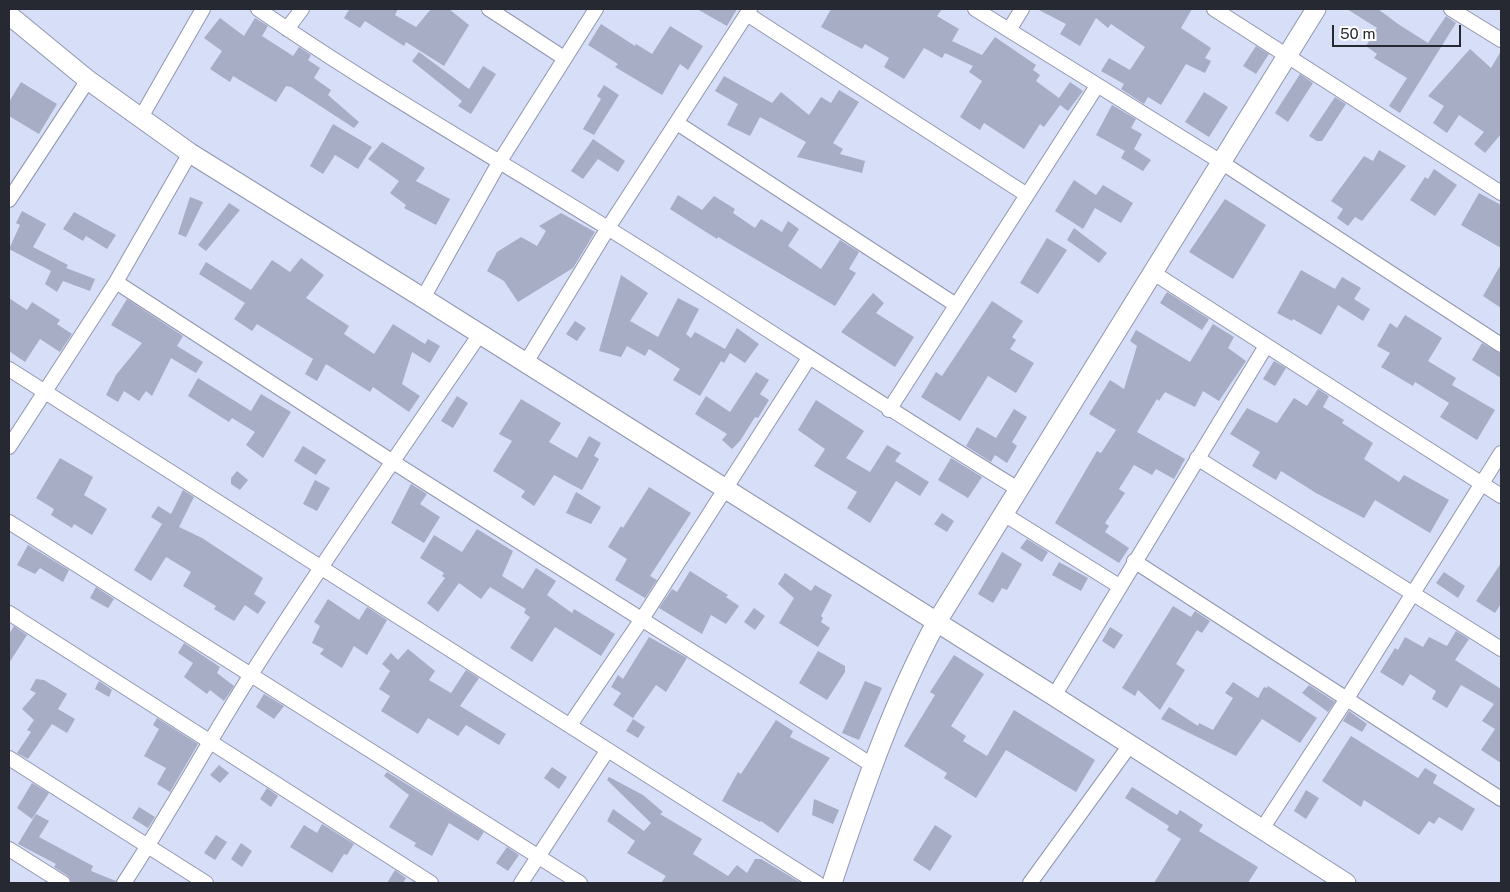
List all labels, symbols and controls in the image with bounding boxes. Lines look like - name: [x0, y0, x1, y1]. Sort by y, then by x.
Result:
- scale bar: [1335, 15, 1464, 47]
- text: 50 m: [1340, 25, 1375, 42]

